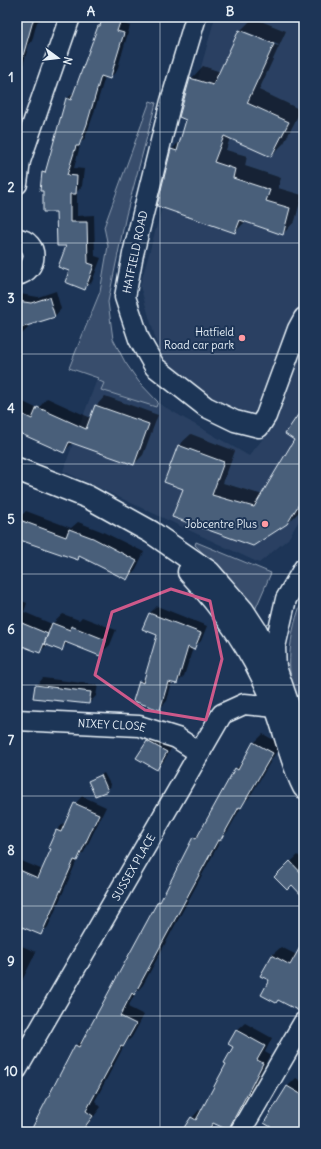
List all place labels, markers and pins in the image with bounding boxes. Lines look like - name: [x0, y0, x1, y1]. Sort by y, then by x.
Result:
- place label: Hatfield Road car park: [164, 325, 235, 352]
- marker: Hatfield Road car park: [237, 333, 247, 343]
- place label: Jobcentre Plus: [185, 517, 257, 531]
- marker: Jobcentre Plus: [260, 519, 270, 529]

